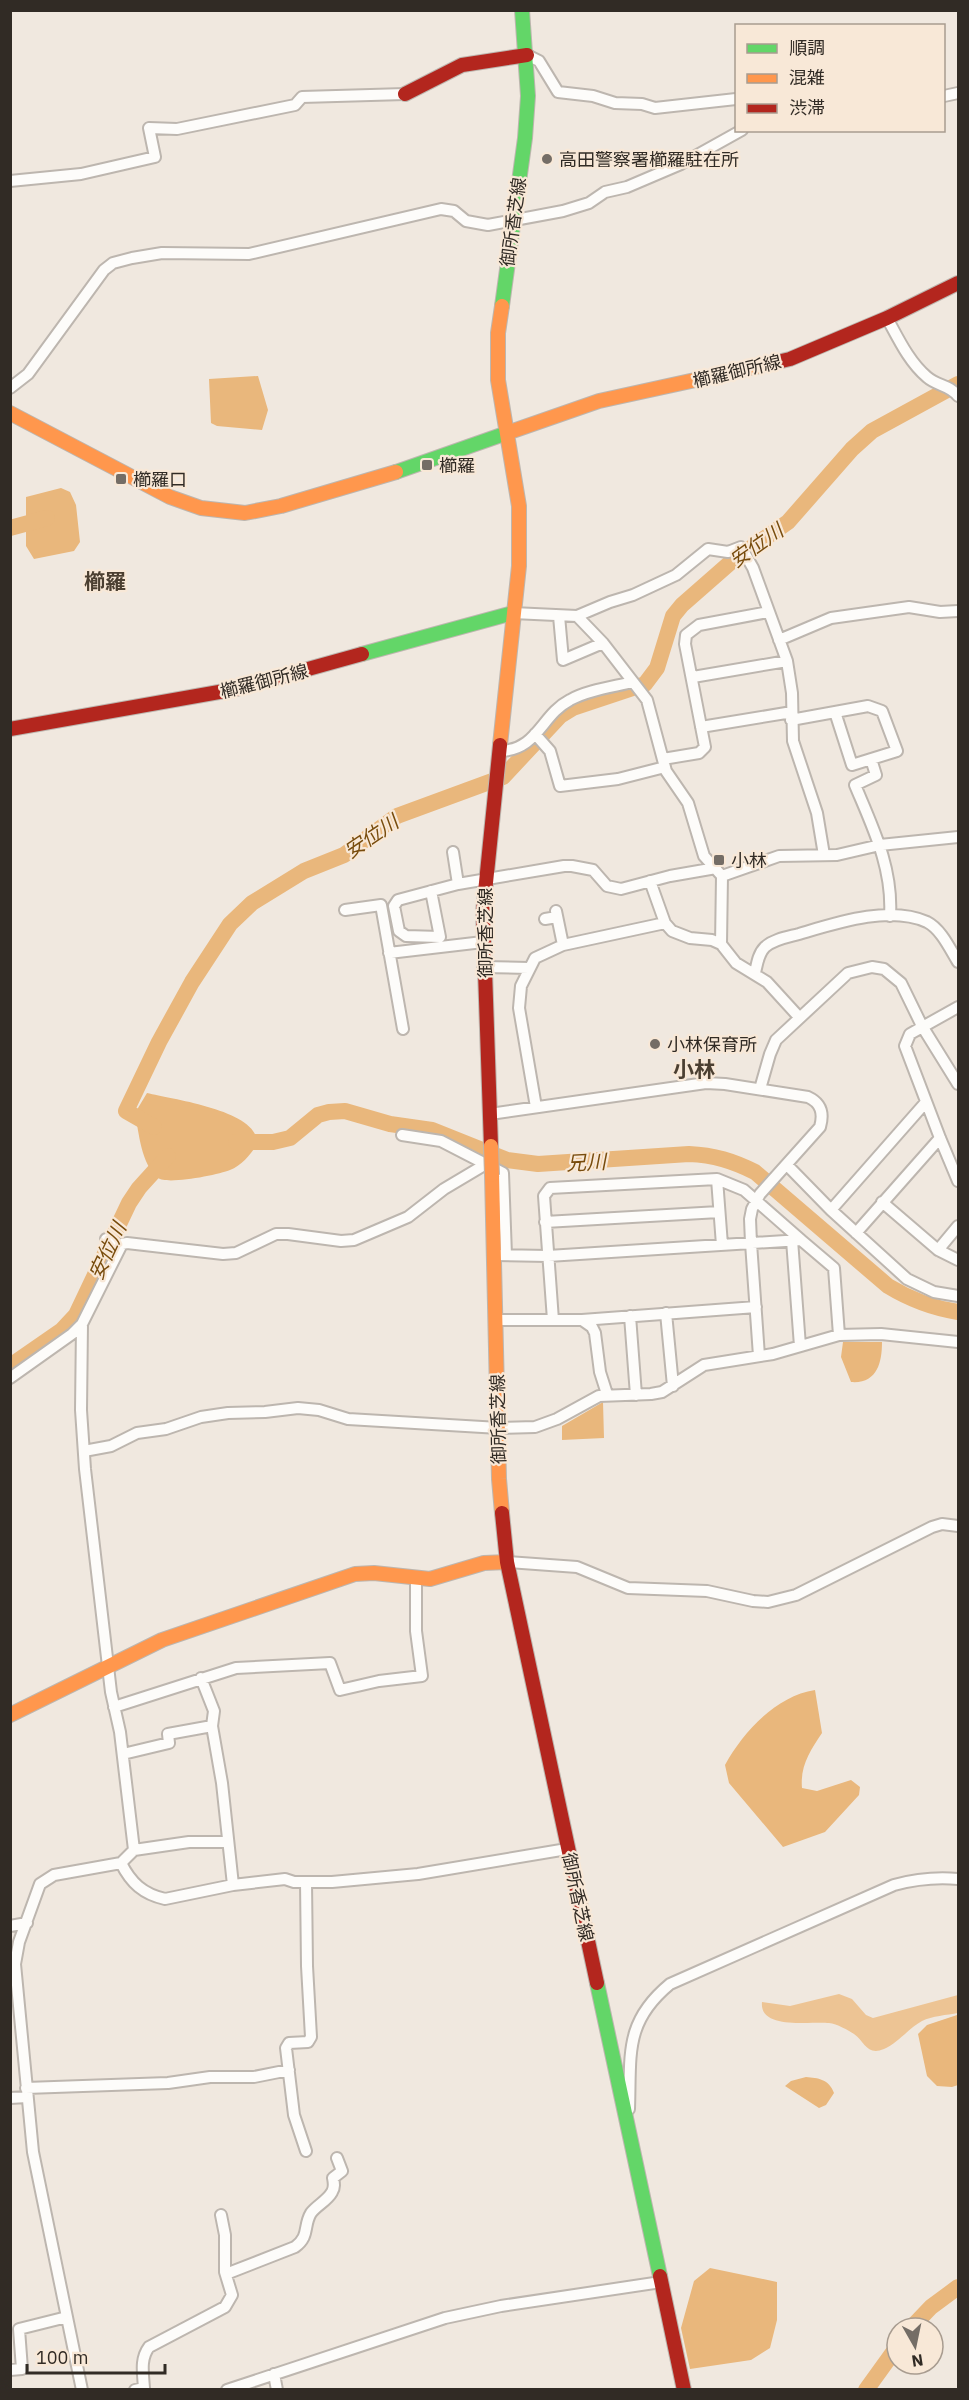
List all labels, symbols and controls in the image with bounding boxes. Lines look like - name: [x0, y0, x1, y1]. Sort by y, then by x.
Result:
- legend: [735, 24, 945, 132]
- text: 順調: [789, 36, 825, 59]
- text: 混雑: [789, 66, 825, 89]
- text: 渋滞: [789, 96, 825, 119]
- place label: 高田警察署櫛羅駐在所: [559, 148, 739, 171]
- marker: 高田警察署櫛羅駐在所: [540, 152, 554, 166]
- street label: 御所香芝線: [495, 176, 531, 268]
- street label: 櫛羅御所線: [691, 350, 783, 392]
- place label: 櫛羅: [439, 454, 475, 477]
- marker: 櫛羅: [420, 458, 434, 472]
- place label: 櫛羅口: [133, 468, 187, 491]
- marker: 櫛羅口: [114, 472, 128, 486]
- water label: 安位川: [724, 516, 790, 573]
- district label: 櫛羅: [84, 567, 126, 595]
- street label: 櫛羅御所線: [218, 659, 310, 703]
- water label: 安位川: [339, 807, 405, 864]
- place label: 小林: [731, 849, 767, 872]
- marker: 小林: [712, 853, 726, 867]
- street label: 御所香芝線: [474, 888, 497, 978]
- place label: 小林保育所: [667, 1033, 757, 1056]
- marker: 小林保育所: [648, 1037, 662, 1051]
- district label: 小林: [673, 1055, 715, 1083]
- water label: 兄川: [565, 1147, 609, 1177]
- water label: 安位川: [82, 1216, 133, 1284]
- street label: 御所香芝線: [486, 1374, 510, 1464]
- street label: 御所香芝線: [557, 1851, 599, 1943]
- north arrow: [885, 2316, 945, 2376]
- scale bar: [27, 2337, 165, 2375]
- text: 100 m: [36, 2346, 88, 2369]
- text: N: [910, 2350, 925, 2372]

